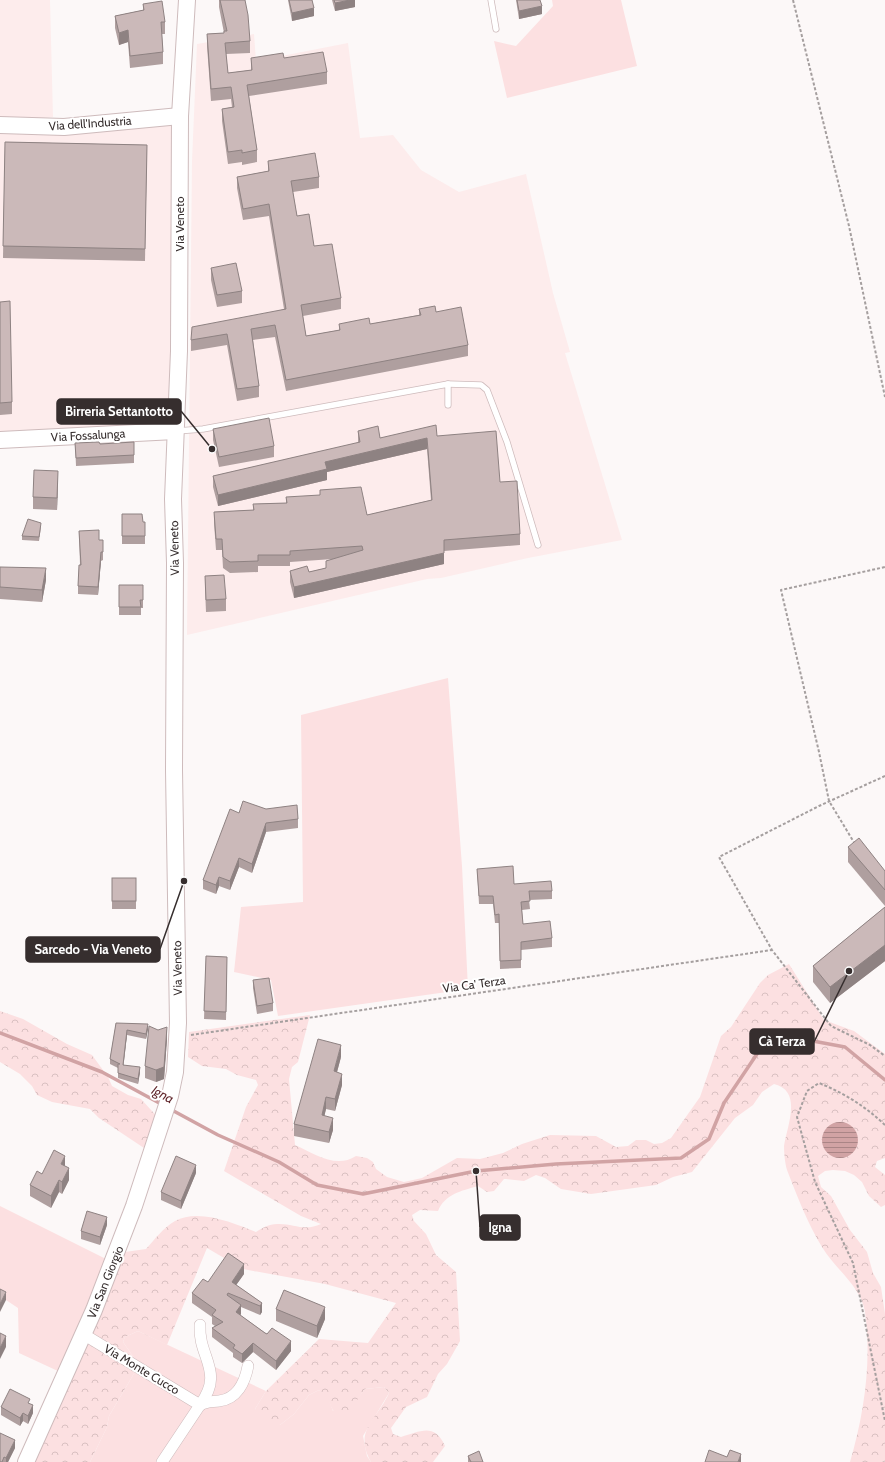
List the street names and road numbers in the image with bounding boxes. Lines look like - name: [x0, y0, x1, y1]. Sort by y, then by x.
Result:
- street label: Via dell'Industria: [48, 113, 132, 133]
- street label: Via Veneto: [172, 196, 187, 252]
- street label: Via Fossalunga: [50, 426, 126, 444]
- street label: Via Veneto: [166, 520, 182, 576]
- street label: Via Veneto: [169, 940, 185, 996]
- street label: Via Ca' Terza: [442, 972, 507, 996]
- street label: Via San Giorgio: [84, 1243, 127, 1321]
- street label: Via Monte Cucco: [102, 1341, 183, 1398]

